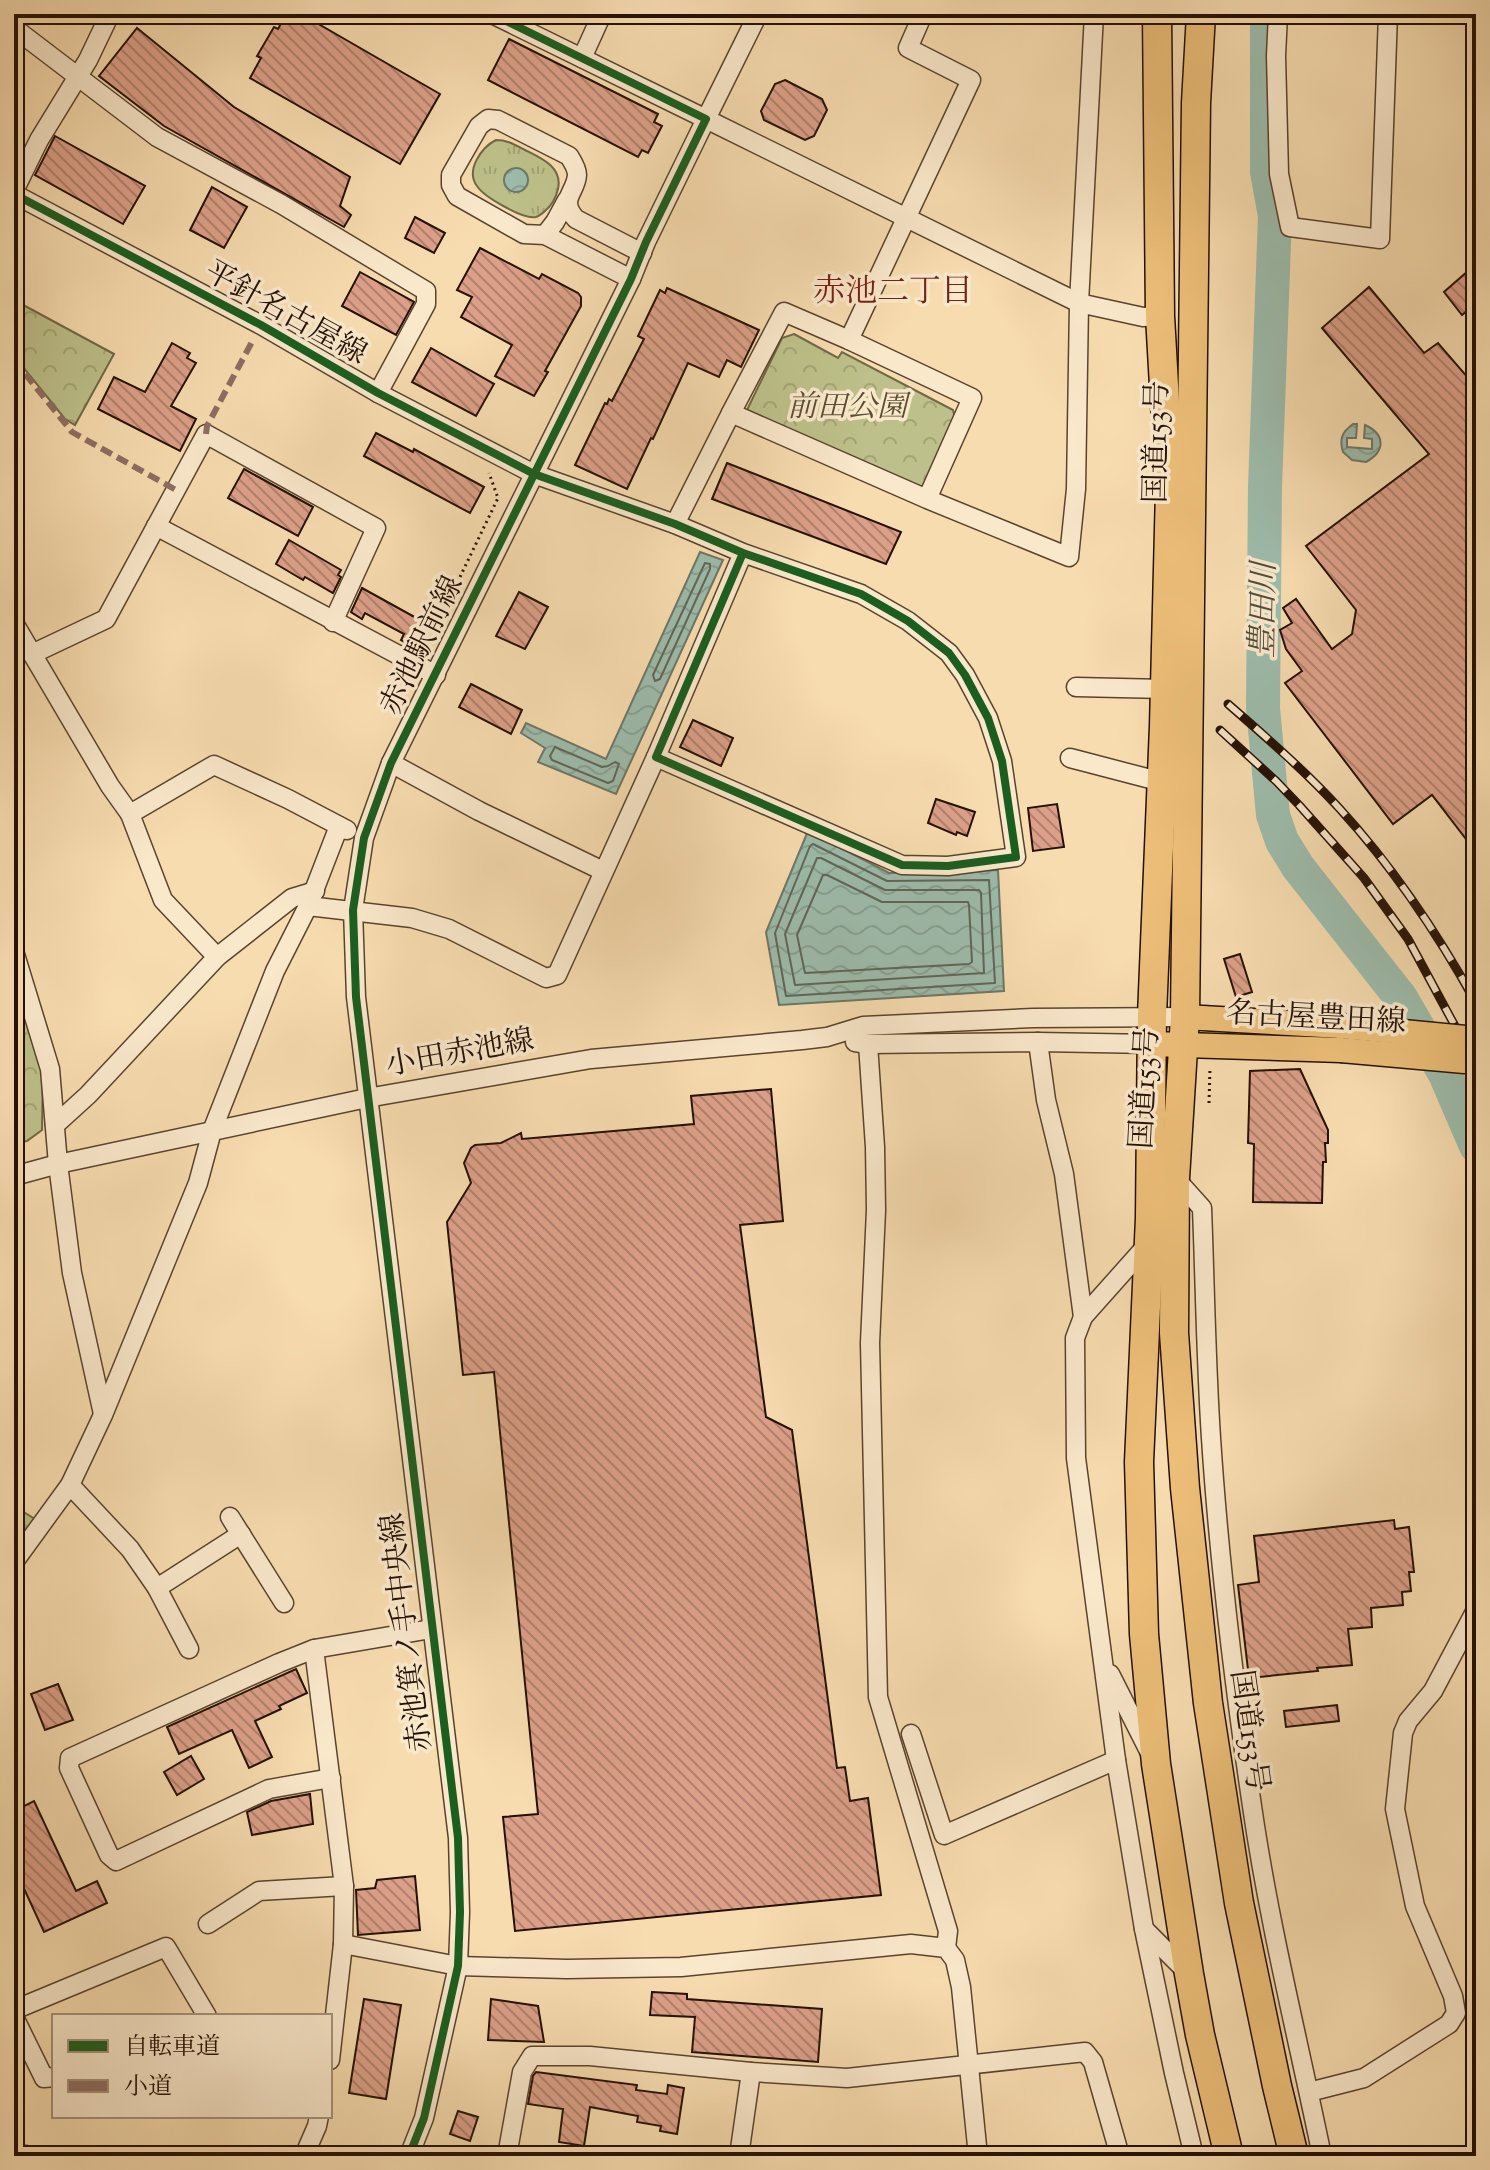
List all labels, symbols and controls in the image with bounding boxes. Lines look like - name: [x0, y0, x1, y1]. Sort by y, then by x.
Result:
- street label: 平針名古屋線: [196, 252, 374, 376]
- district label: 赤池二丁目: [813, 270, 973, 316]
- street label: 国道153号: [1135, 380, 1181, 504]
- park label: 前田公園: [787, 387, 912, 430]
- water label: 豊田川: [1241, 559, 1289, 658]
- street label: 赤池駅前線: [371, 569, 475, 723]
- street label: 名古屋豊田線: [1225, 993, 1407, 1045]
- street label: 小田赤池線: [382, 1020, 538, 1088]
- street label: 国道153号: [1121, 1026, 1171, 1150]
- street label: 赤池箕ノ手中央線: [372, 1510, 444, 1754]
- street label: 国道153号: [1218, 1667, 1278, 1795]
- legend: [52, 2014, 332, 2118]
- text: 自転車道: [124, 2031, 220, 2065]
- text: 小道: [124, 2071, 172, 2105]

